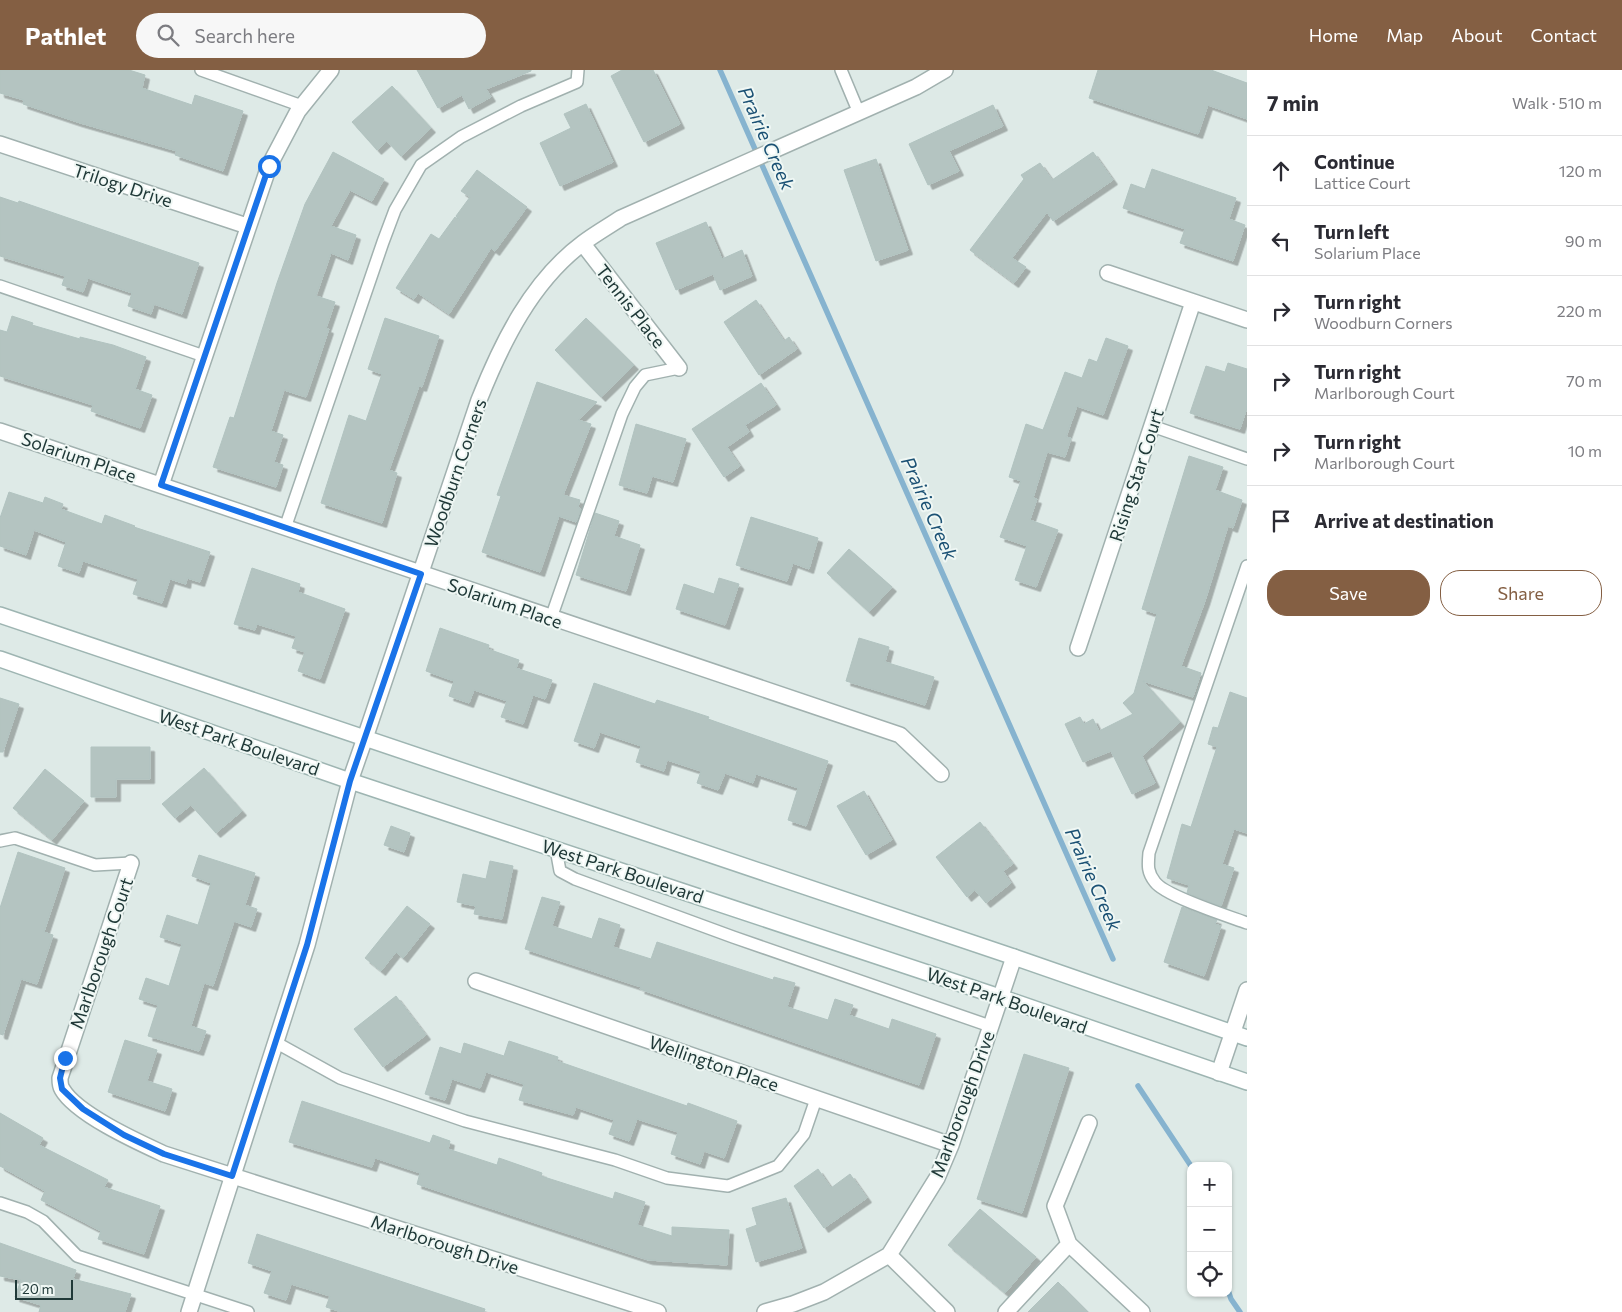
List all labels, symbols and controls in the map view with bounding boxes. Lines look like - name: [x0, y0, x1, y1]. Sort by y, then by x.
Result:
- search box: [136, 13, 486, 58]
- text: Pathlet: [25, 21, 106, 50]
- icon: search: [154, 21, 182, 49]
- text: Search here: [194, 24, 295, 47]
- text: Home: [1309, 24, 1358, 46]
- text: Map: [1386, 24, 1423, 46]
- text: About: [1451, 24, 1503, 46]
- text: Contact: [1531, 24, 1597, 46]
- water label: Prairie Creek: [734, 83, 800, 194]
- text: 7 min: [1267, 90, 1319, 115]
- text: Walk · 510 m: [1512, 93, 1602, 112]
- text: Continue: [1314, 150, 1394, 173]
- route start: [258, 155, 281, 178]
- icon: ahead: [1267, 157, 1295, 185]
- street label: Trilogy Drive: [71, 159, 175, 211]
- text: 120 m: [1559, 161, 1602, 180]
- text: Lattice Court: [1314, 173, 1411, 192]
- text: Turn left: [1314, 220, 1389, 243]
- icon: left: [1267, 227, 1295, 255]
- text: 90 m: [1565, 231, 1602, 250]
- text: Solarium Place: [1314, 243, 1421, 262]
- street label: Tennis Place: [591, 260, 671, 352]
- text: Turn right: [1314, 290, 1401, 313]
- icon: right: [1267, 297, 1295, 325]
- text: 220 m: [1557, 301, 1602, 320]
- text: Woodburn Corners: [1314, 313, 1453, 332]
- text: Turn right: [1314, 360, 1401, 383]
- icon: right: [1267, 367, 1295, 395]
- text: 70 m: [1566, 371, 1602, 390]
- text: Marlborough Court: [1314, 383, 1455, 402]
- street label: Woodburn Corners: [419, 396, 491, 550]
- street label: Rising Star Court: [1104, 406, 1168, 544]
- street label: Solarium Place: [19, 427, 139, 487]
- text: Turn right: [1314, 430, 1401, 453]
- icon: right: [1267, 437, 1295, 465]
- text: 10 m: [1568, 441, 1602, 460]
- water label: Prairie Creek: [897, 453, 963, 564]
- text: Marlborough Court: [1314, 453, 1455, 472]
- icon: arrive: [1267, 507, 1295, 535]
- text: Arrive at destination: [1314, 509, 1494, 532]
- button: Save: [1267, 570, 1430, 616]
- button: Share: [1440, 570, 1602, 616]
- street label: Solarium Place: [445, 573, 565, 633]
- street label: West Park Boulevard: [156, 704, 322, 780]
- water label: Prairie Creek: [1061, 824, 1127, 935]
- street label: West Park Boulevard: [539, 834, 707, 908]
- street label: Marlborough Court: [65, 874, 137, 1032]
- street label: West Park Boulevard: [924, 962, 1090, 1038]
- street label: Marlborough Drive: [925, 1028, 999, 1180]
- street label: Wellington Place: [646, 1030, 782, 1096]
- route end: [54, 1047, 77, 1070]
- map controls: [1187, 1162, 1232, 1297]
- button: +: [1187, 1162, 1232, 1207]
- button: −: [1187, 1207, 1232, 1252]
- street label: Marlborough Drive: [368, 1210, 522, 1278]
- button: locate: [1187, 1252, 1232, 1297]
- scale bar: [15, 1277, 72, 1300]
- text: 20 m: [22, 1280, 54, 1297]

